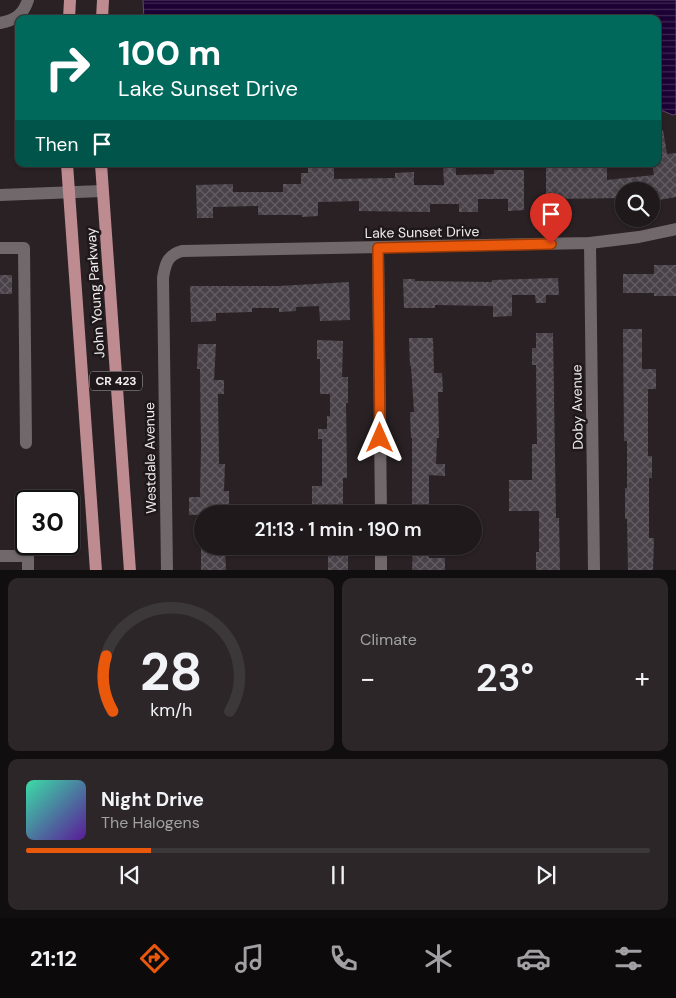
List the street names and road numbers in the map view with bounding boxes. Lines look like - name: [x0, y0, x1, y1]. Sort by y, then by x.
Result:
- street label: Lake Sunset Drive: [365, 222, 479, 242]
- street label: John Young Parkway: [81, 227, 109, 359]
- street label: Doby Avenue: [567, 364, 587, 450]
- road number: CR 423: [90, 372, 142, 391]
- street label: Westdale Avenue: [140, 402, 160, 514]

